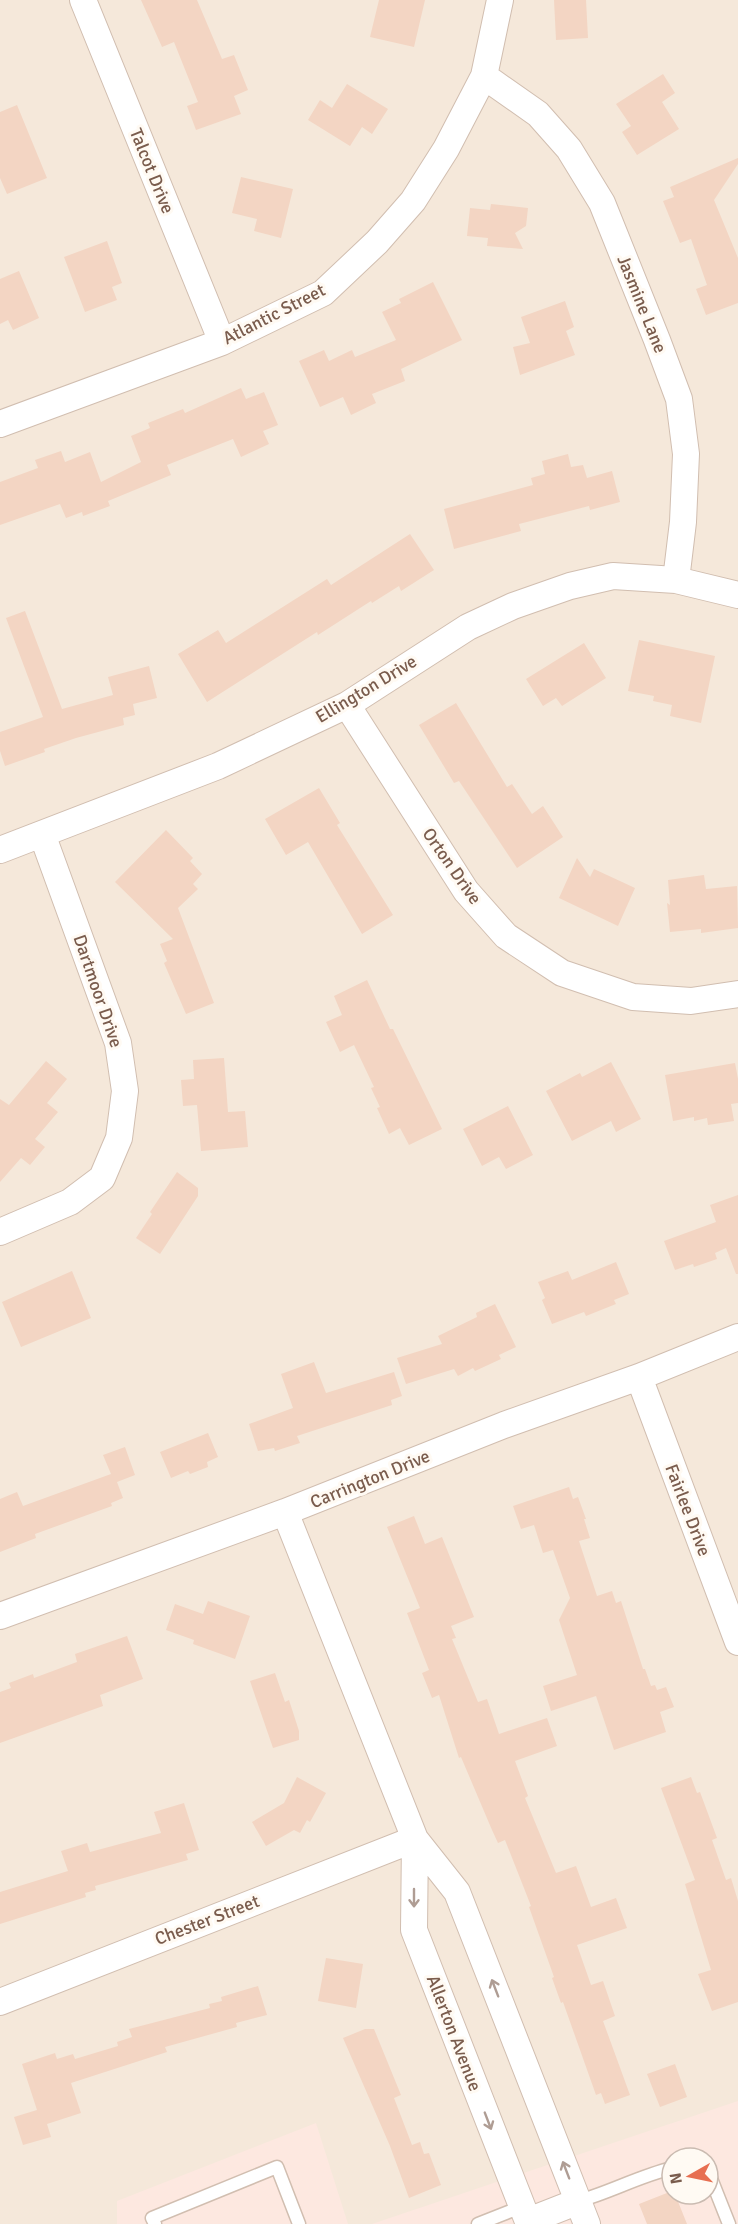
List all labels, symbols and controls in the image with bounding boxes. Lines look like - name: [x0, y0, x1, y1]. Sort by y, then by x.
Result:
- street label: Talcot Drive: [125, 125, 179, 217]
- street label: Jasmine Lane: [612, 252, 672, 356]
- street label: Atlantic Street: [219, 279, 329, 349]
- street label: Ellington Drive: [311, 650, 421, 728]
- street label: Orton Drive: [418, 823, 486, 909]
- street label: Dartmoor Drive: [68, 932, 128, 1050]
- street label: Carrington Drive: [307, 1445, 433, 1513]
- street label: Fairlee Drive: [660, 1461, 716, 1559]
- one-way arrow: [408, 1887, 420, 1907]
- street label: Chester Street: [152, 1890, 262, 1950]
- street label: Allerton Avenue: [422, 1972, 486, 2094]
- one-way arrow: [489, 1979, 500, 1998]
- one-way arrow: [483, 2111, 494, 2130]
- north arrow: [660, 2146, 720, 2206]
- one-way arrow: [560, 2161, 571, 2179]
- text: N: [665, 2171, 687, 2185]

